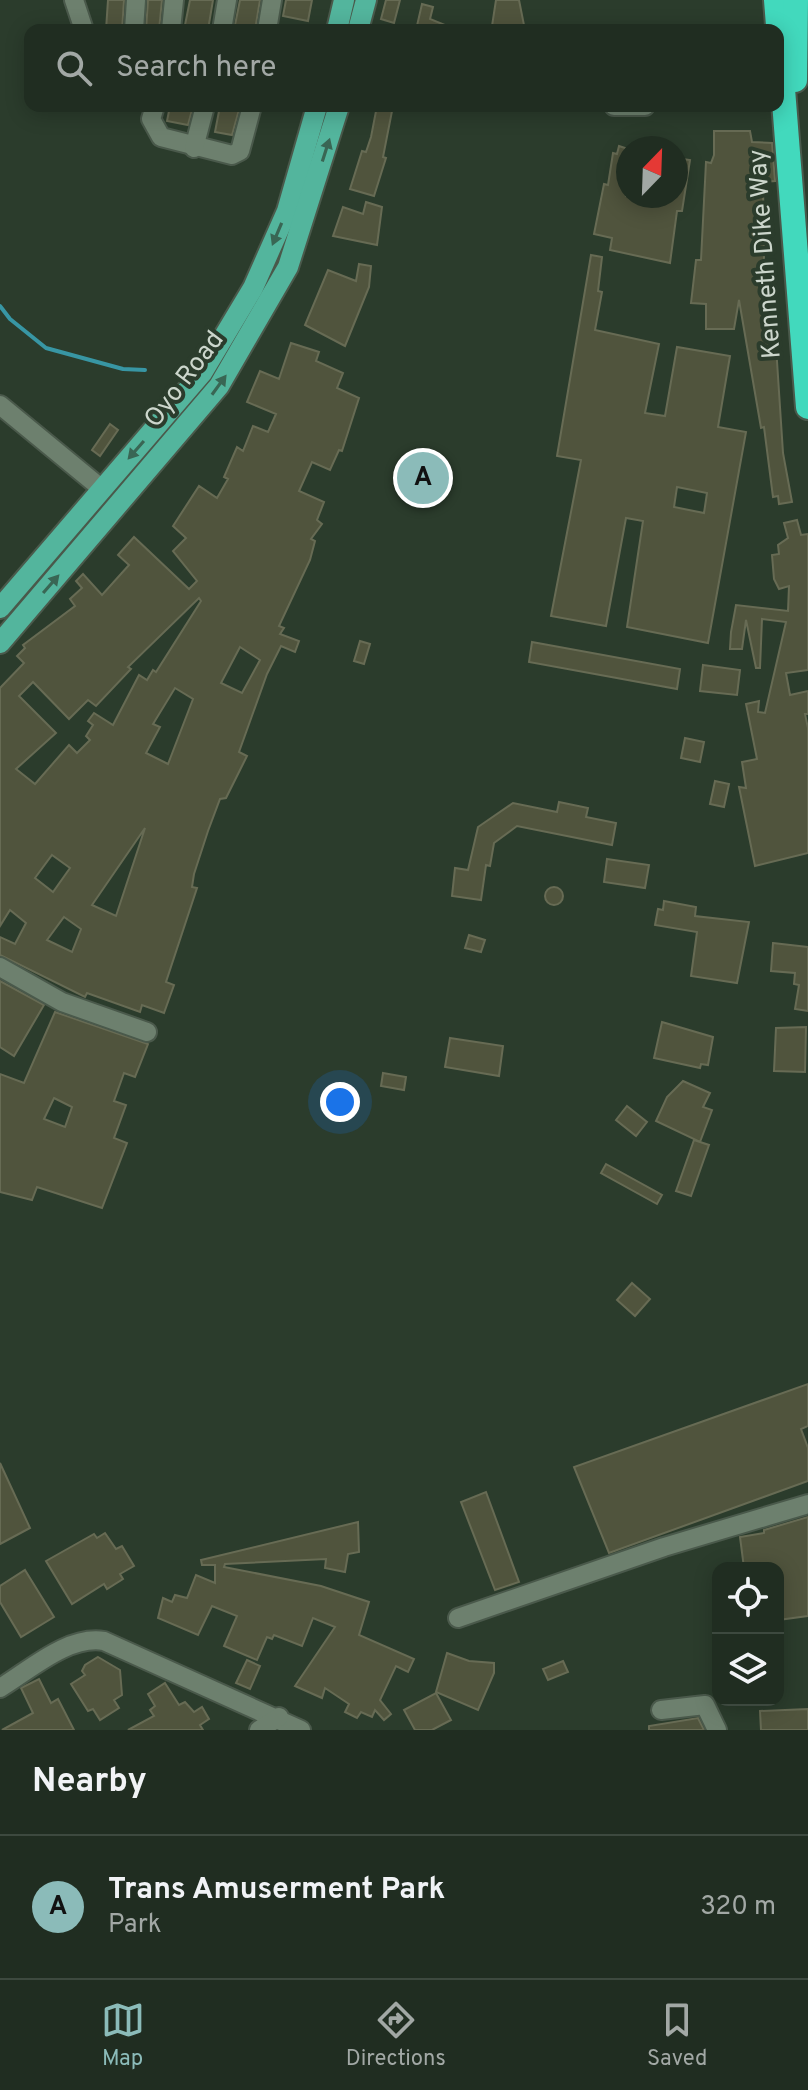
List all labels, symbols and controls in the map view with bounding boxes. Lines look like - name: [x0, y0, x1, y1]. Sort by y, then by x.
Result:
- search box: [24, 24, 784, 112]
- icon: search: [52, 46, 96, 90]
- text: Search here: [116, 50, 276, 87]
- north arrow: [616, 136, 688, 208]
- one-way arrow: [321, 138, 333, 162]
- street label: Kenneth Dike Way: [742, 148, 790, 360]
- one-way arrow: [270, 222, 283, 245]
- street label: Oyo Road: [138, 325, 232, 435]
- one-way arrow: [210, 375, 226, 396]
- one-way arrow: [127, 440, 145, 460]
- pin: A: [397, 448, 449, 508]
- one-way arrow: [42, 574, 59, 594]
- your location: [320, 1082, 360, 1122]
- map controls: [712, 1562, 784, 1706]
- button: locate: [712, 1562, 784, 1634]
- button: layers: [712, 1634, 784, 1706]
- text: Nearby: [32, 1761, 147, 1804]
- text: Trans Amuserment Park: [108, 1872, 445, 1909]
- text: A: [49, 1891, 67, 1924]
- text: 320 m: [700, 1891, 776, 1924]
- text: Park: [108, 1909, 162, 1942]
- tab: Map: [101, 1998, 145, 2073]
- tab: Directions: [346, 1998, 446, 2073]
- tab: Saved: [647, 1998, 707, 2073]

